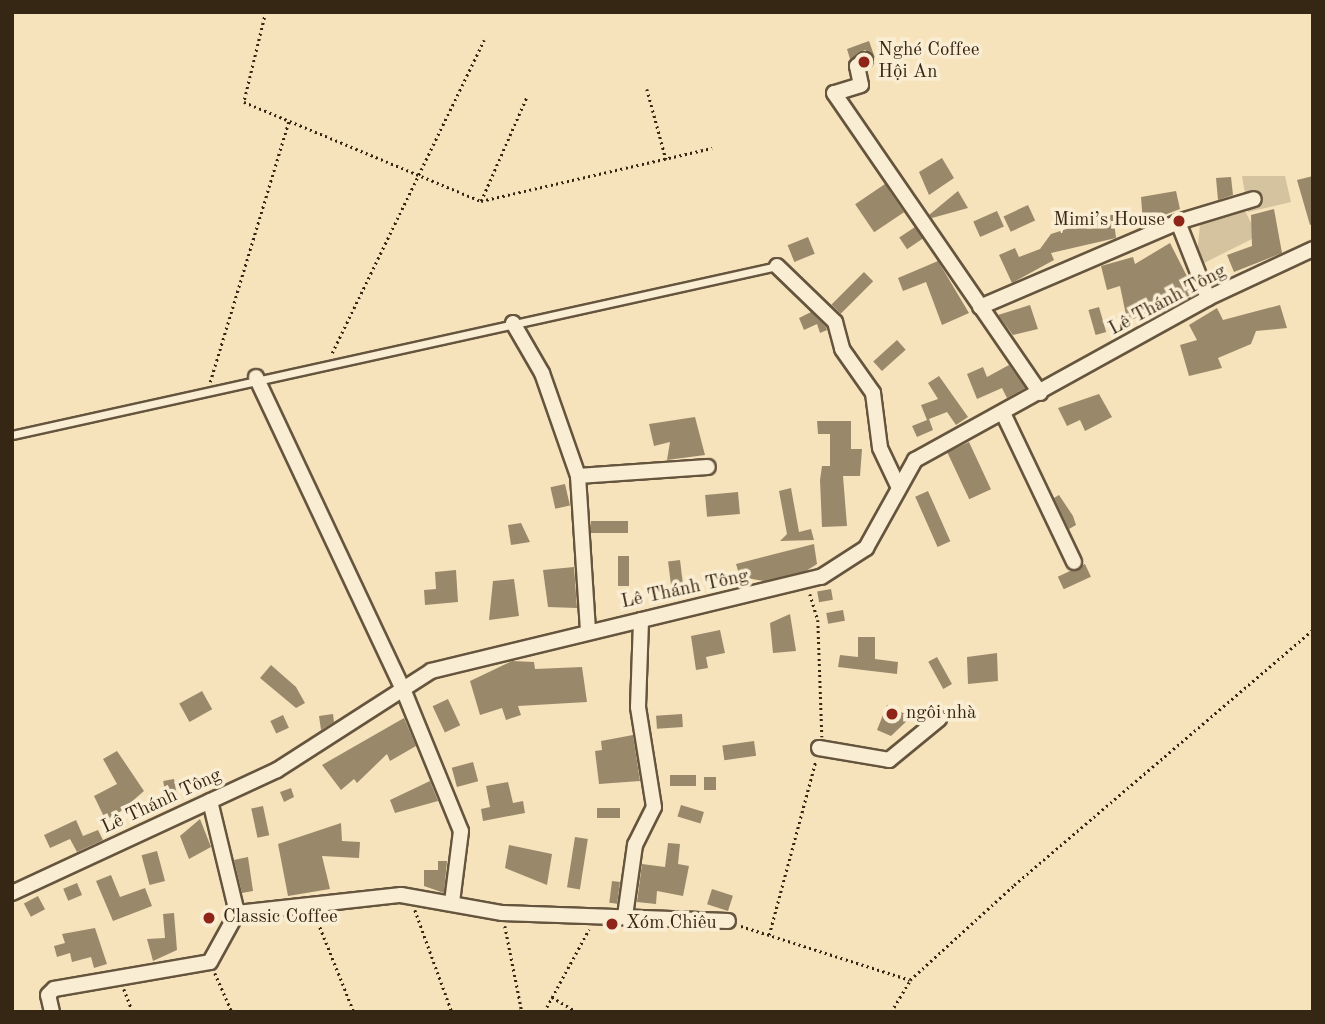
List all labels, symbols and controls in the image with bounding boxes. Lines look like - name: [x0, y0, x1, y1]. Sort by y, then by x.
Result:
- place label: Nghé Coffee Hội An: [878, 40, 979, 84]
- marker: Nghé Coffee Hội An: [856, 54, 872, 70]
- place label: Mimi’s House: [1053, 210, 1165, 232]
- marker: Mimi’s House: [1171, 213, 1187, 229]
- street label: Lê Thánh Tông: [1105, 261, 1231, 341]
- street label: Lê Thánh Tông: [619, 565, 751, 615]
- place label: ngôi nhà: [906, 703, 976, 725]
- marker: ngôi nhà: [884, 706, 900, 722]
- street label: Lê Thánh Tông: [98, 764, 226, 840]
- place label: Classic Coffee: [223, 907, 338, 929]
- marker: Classic Coffee: [201, 910, 217, 926]
- place label: Xóm Chiêu: [626, 913, 717, 935]
- marker: Xóm Chiêu: [604, 916, 620, 932]

